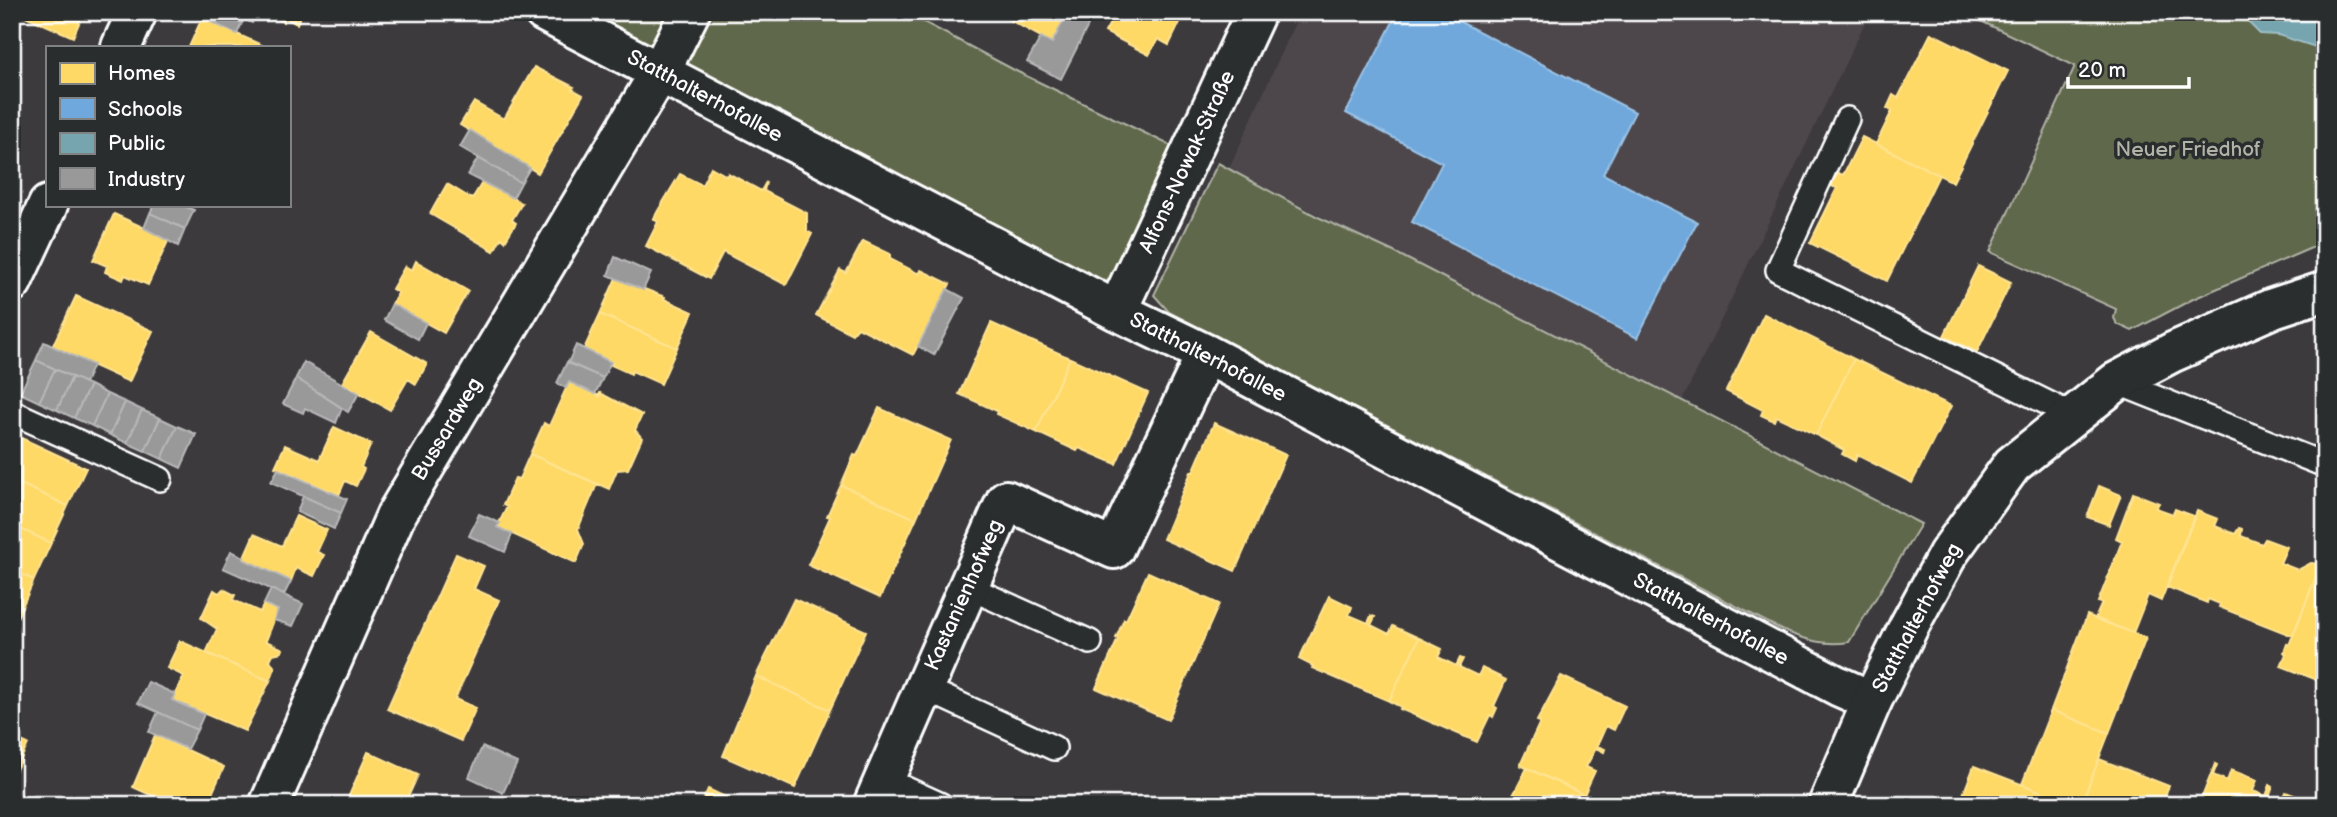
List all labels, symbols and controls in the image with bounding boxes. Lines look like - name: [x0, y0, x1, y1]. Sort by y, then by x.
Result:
- street label: Statthalterhofallee: [623, 44, 787, 148]
- legend: [46, 46, 290, 206]
- scale bar: [2068, 46, 2188, 90]
- text: 20 m: [2078, 58, 2126, 83]
- text: Homes: [108, 61, 176, 86]
- street label: Alfons-Nowak-Straße: [1134, 67, 1240, 257]
- text: Schools: [108, 97, 182, 122]
- text: Public: [108, 131, 166, 156]
- park label: Neuer Friedhof: [2115, 137, 2261, 162]
- text: Industry: [108, 167, 186, 192]
- street label: Statthalterhofallee: [1125, 307, 1291, 407]
- street label: Bussardweg: [407, 373, 487, 485]
- street label: Kastanienhofweg: [919, 516, 1009, 674]
- street label: Statthalterhofweg: [1867, 539, 1967, 697]
- street label: Statthalterhofallee: [1629, 567, 1793, 671]

